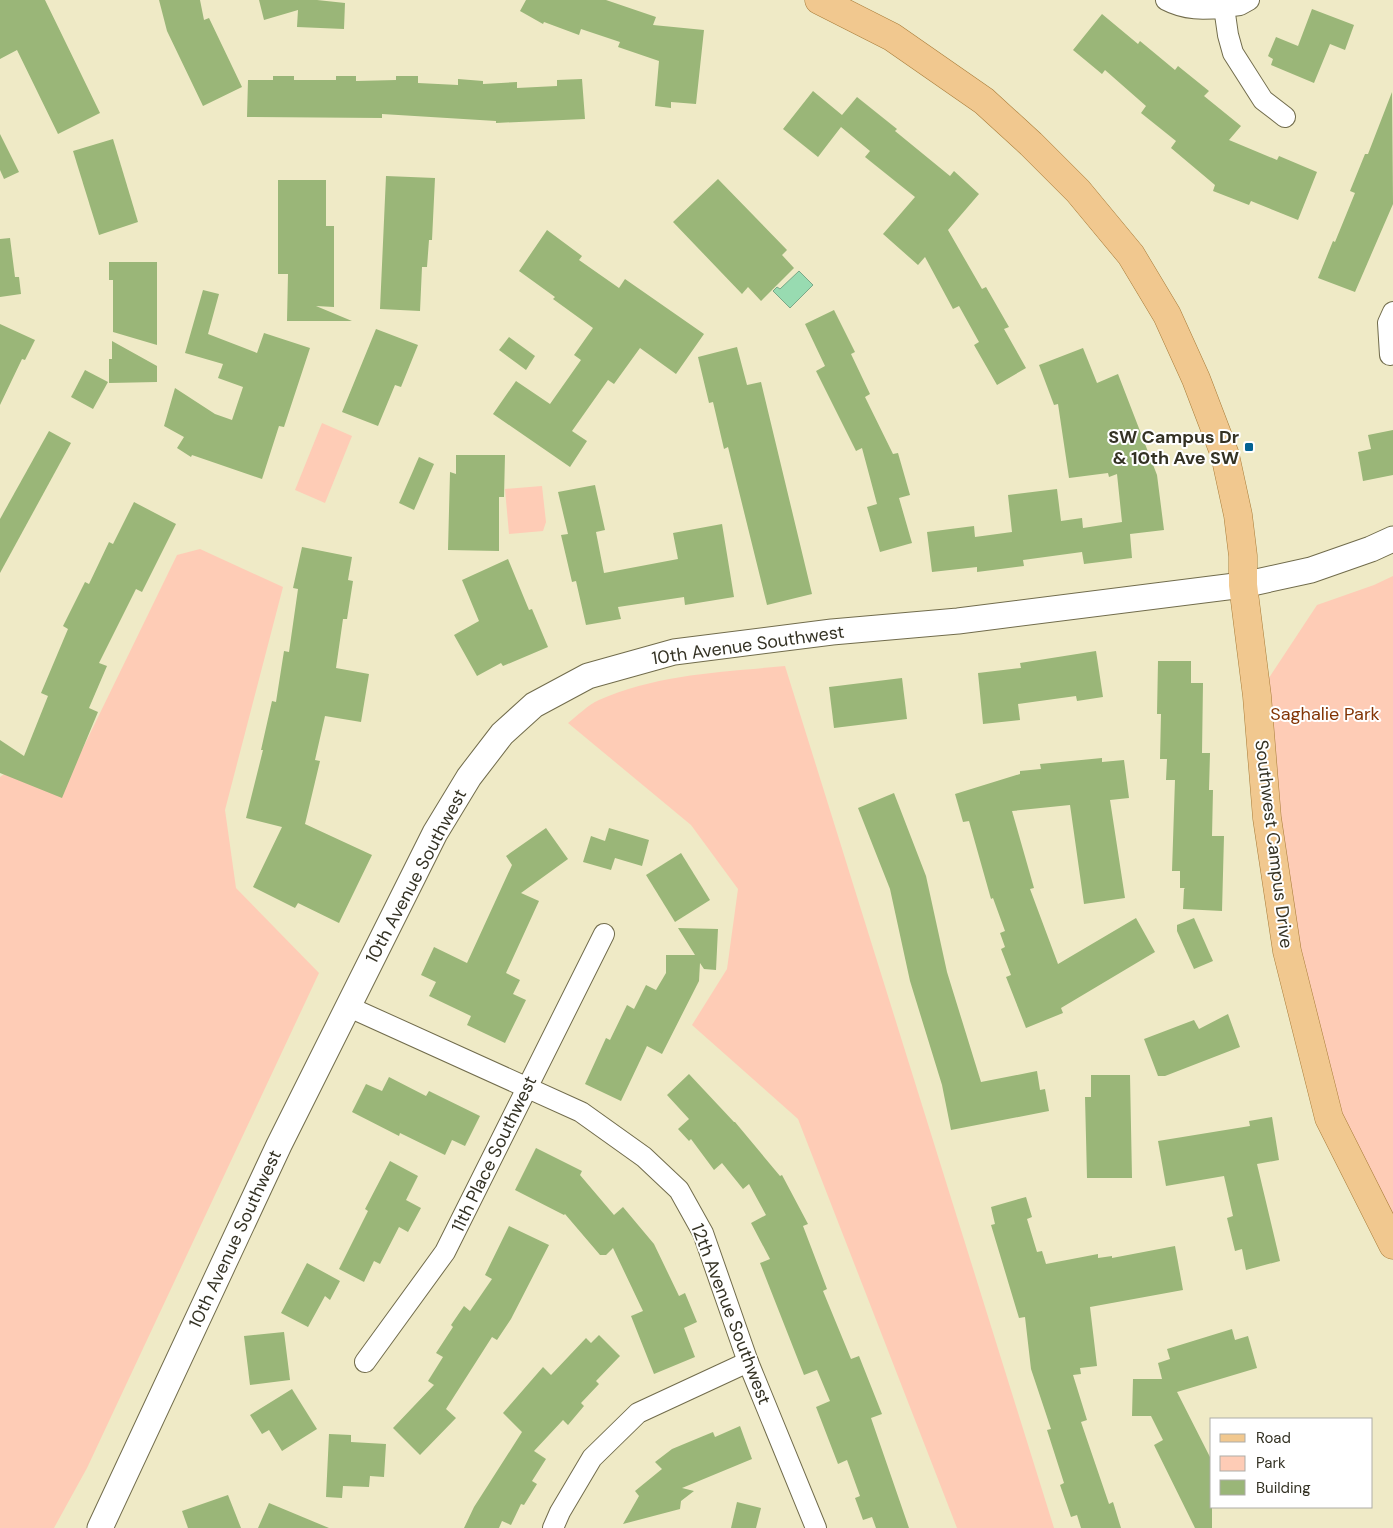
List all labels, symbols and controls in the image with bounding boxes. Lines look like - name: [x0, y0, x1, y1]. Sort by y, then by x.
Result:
- place label: SW Campus Dr & 10th Ave SW: [1108, 425, 1239, 470]
- marker: SW Campus Dr & 10th Ave SW: [1243, 441, 1255, 453]
- street label: 10th Avenue Southwest: [650, 620, 846, 670]
- park label: Saghalie Park: [1270, 702, 1380, 726]
- street label: Southwest Campus Drive: [1249, 738, 1299, 950]
- street label: 10th Avenue Southwest: [360, 785, 472, 967]
- street label: 11th Place Southwest: [446, 1072, 542, 1236]
- street label: 10th Avenue Southwest: [183, 1146, 287, 1332]
- street label: 12th Avenue Southwest: [685, 1220, 777, 1408]
- legend: [1210, 1418, 1373, 1508]
- text: Road: [1256, 1428, 1291, 1448]
- text: Park: [1256, 1453, 1286, 1473]
- text: Building: [1256, 1478, 1311, 1498]

